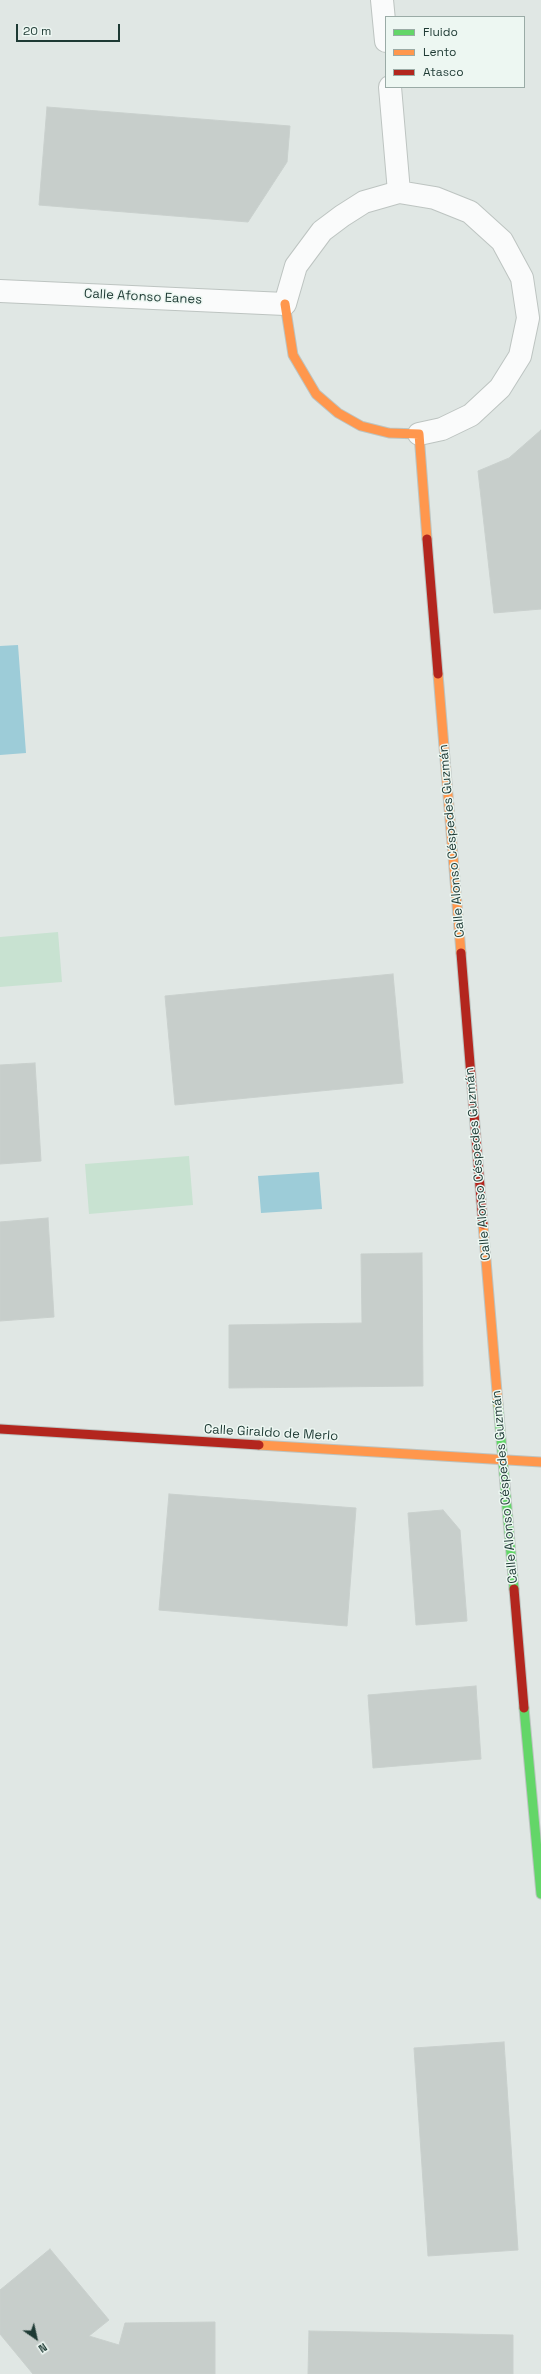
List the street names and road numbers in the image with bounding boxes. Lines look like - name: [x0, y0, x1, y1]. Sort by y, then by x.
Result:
- street label: Calle Afonso Eanes: [84, 286, 202, 308]
- street label: Calle Alonso Céspedes Guzmán: [436, 744, 468, 938]
- street label: Calle Alonso Céspedes Guzmán: [462, 1067, 494, 1261]
- street label: Calle Alonso Céspedes Guzmán: [489, 1390, 521, 1584]
- street label: Calle Giraldo de Merlo: [203, 1422, 339, 1444]

